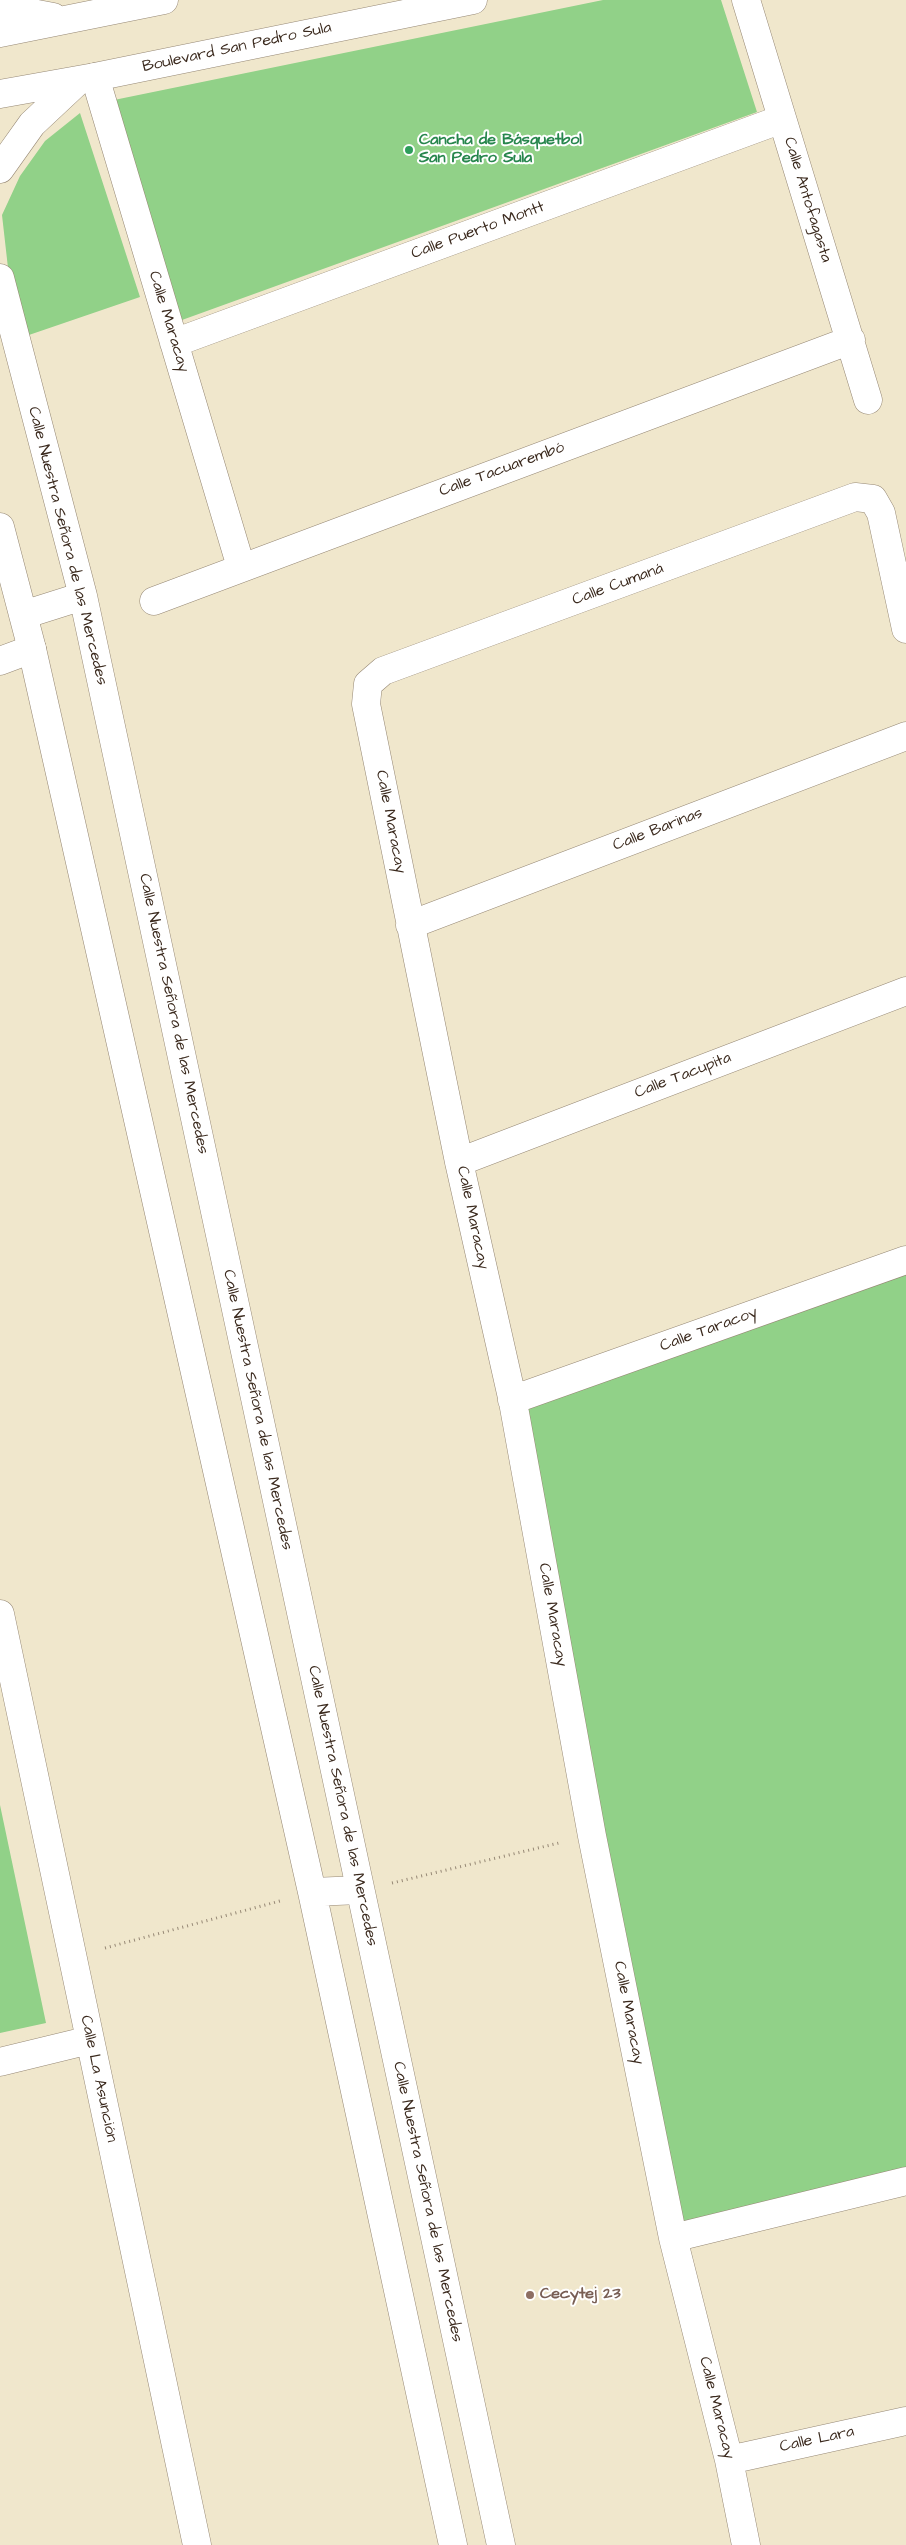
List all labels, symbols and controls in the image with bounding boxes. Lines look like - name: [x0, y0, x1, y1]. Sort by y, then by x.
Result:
- street label: Boulevard San Pedro Sula: [141, 19, 333, 77]
- place label: Cancha de Básquetbol San Pedro Sula: [419, 131, 582, 169]
- street label: Calle Antofagasta: [779, 135, 835, 265]
- marker: Cancha de Básquetbol San Pedro Sula: [403, 144, 415, 156]
- street label: Calle Puerto Montt: [409, 198, 547, 264]
- street label: Calle Maracay: [143, 269, 193, 375]
- street label: Calle Nuestra Señora de las Mercedes: [23, 405, 111, 687]
- street label: Calle Tacuarembó: [437, 438, 567, 502]
- street label: Calle Cumaná: [570, 560, 666, 610]
- street label: Calle Maracay: [371, 769, 409, 875]
- street label: Calle Barinas: [610, 804, 706, 856]
- street label: Calle Nuestra Señora de las Mercedes: [134, 872, 212, 1156]
- street label: Calle Tacupita: [632, 1049, 734, 1103]
- street label: Calle Maracay: [452, 1165, 492, 1271]
- street label: Calle Nuestra Señora de las Mercedes: [218, 1268, 296, 1552]
- street label: Calle Taracoy: [658, 1303, 760, 1357]
- street label: Calle Maracay: [533, 1562, 571, 1668]
- street label: Calle Nuestra Señora de las Mercedes: [303, 1664, 381, 1948]
- street label: Calle Maracay: [609, 1960, 647, 2066]
- street label: Calle La Asunción: [75, 2014, 121, 2144]
- street label: Calle Nuestra Señora de las Mercedes: [388, 2060, 466, 2344]
- place label: Cecytej 23: [540, 2285, 621, 2305]
- marker: Cecytej 23: [524, 2289, 536, 2301]
- street label: Calle Maracay: [694, 2355, 738, 2461]
- street label: Calle Lara: [778, 2423, 856, 2457]

